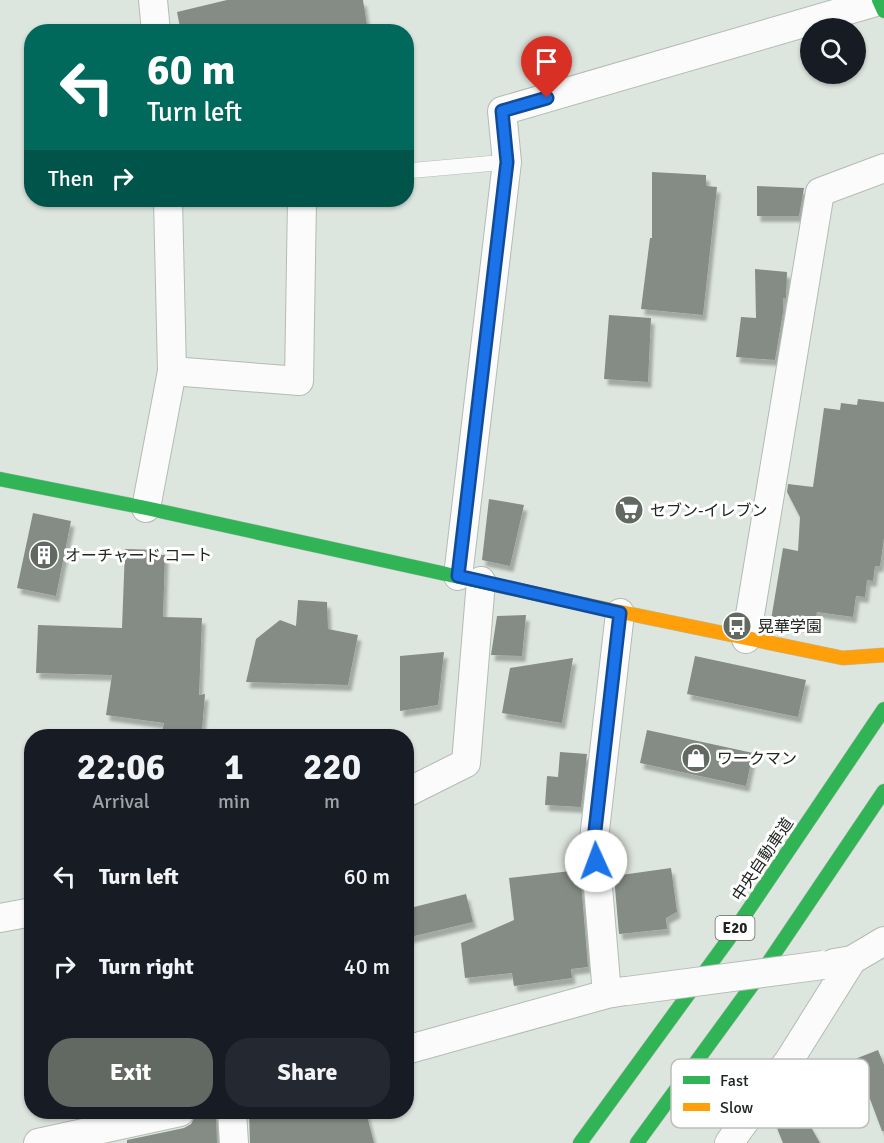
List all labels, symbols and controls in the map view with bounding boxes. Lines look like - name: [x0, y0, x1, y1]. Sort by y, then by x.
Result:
- map controls: [800, 18, 866, 84]
- button: search: [800, 18, 866, 84]
- pin: [521, 36, 572, 98]
- text: 60 m: [147, 45, 236, 96]
- icon: arrive: [530, 45, 563, 78]
- icon: left: [48, 48, 126, 126]
- text: Turn left: [147, 96, 242, 129]
- icon: right: [106, 162, 139, 195]
- text: Then: [48, 165, 94, 192]
- supermarket icon: セブン-イレブン: [613, 494, 645, 526]
- place label: セブン-イレブン: [650, 501, 768, 521]
- building icon: オーチャード コート: [28, 539, 60, 571]
- place label: オーチャード コート: [65, 546, 212, 566]
- bus stop icon: 晃華学園: [721, 610, 753, 642]
- place label: 晃華学園: [758, 617, 822, 637]
- shop icon: ワークマン: [680, 742, 712, 774]
- text: 22:06: [77, 745, 165, 790]
- text: 1: [224, 745, 244, 790]
- text: 220: [303, 745, 361, 790]
- place label: ワークマン: [717, 749, 797, 769]
- text: Arrival: [92, 789, 150, 814]
- text: min: [218, 789, 250, 814]
- text: m: [324, 789, 340, 814]
- street label: 中央自動車道: [728, 814, 798, 905]
- position arrow: [564, 829, 628, 893]
- icon: left: [48, 860, 81, 893]
- text: Turn left: [99, 863, 179, 890]
- text: 60 m: [344, 863, 390, 890]
- road number: E20: [716, 916, 754, 940]
- icon: right: [48, 950, 81, 983]
- text: Turn right: [99, 953, 194, 980]
- text: 40 m: [344, 953, 390, 980]
- button: Exit: [48, 1038, 213, 1107]
- button: Share: [225, 1038, 390, 1107]
- legend: [671, 1059, 869, 1128]
- text: Fast: [720, 1071, 749, 1091]
- text: Slow: [720, 1098, 754, 1118]

